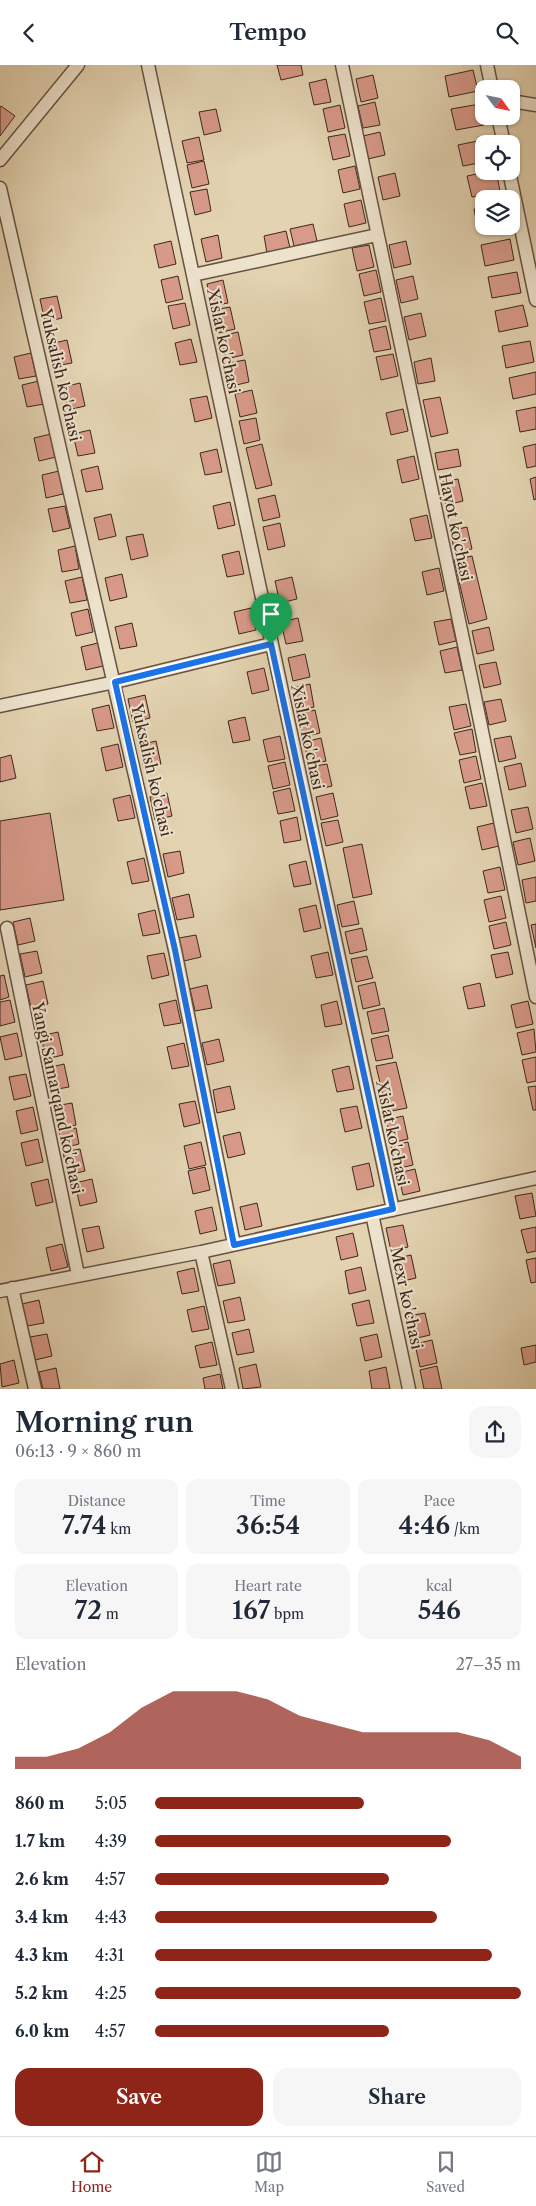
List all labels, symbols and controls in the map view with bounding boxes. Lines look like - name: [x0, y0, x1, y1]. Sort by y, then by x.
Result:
- icon: back: [15, 19, 43, 47]
- text: Tempo: [229, 19, 307, 46]
- icon: search: [493, 19, 521, 47]
- north arrow: [475, 80, 520, 125]
- map controls: [475, 80, 520, 235]
- button: locate: [475, 135, 520, 180]
- button: layers: [475, 190, 520, 235]
- street label: Xislat ko'chasi: [203, 285, 245, 396]
- street label: Yuksalish ko'chasi: [36, 306, 86, 443]
- street label: Hayot ko'chasi: [435, 471, 477, 583]
- pin: [250, 593, 292, 644]
- icon: arrive: [257, 600, 285, 628]
- street label: Xislat ko'chasi: [287, 681, 329, 792]
- street label: Yuksalish ko'chasi: [127, 701, 177, 838]
- street label: Yangi Samarqand ko'chasi: [28, 999, 88, 1196]
- street label: Xislat ko'chasi: [372, 1077, 414, 1188]
- street label: Mexr ko'chasi: [386, 1245, 428, 1351]
- text: Morning run: [15, 1405, 194, 1439]
- button: share: [469, 1406, 521, 1458]
- text: 06:13 · 9 × 860 m: [15, 1441, 141, 1461]
- text: Distance: [68, 1492, 126, 1510]
- text: Time: [250, 1492, 286, 1510]
- text: Pace: [424, 1492, 455, 1510]
- text: 7.74: [62, 1510, 107, 1541]
- text: 36:54: [236, 1510, 300, 1541]
- text: 4:46: [399, 1510, 450, 1541]
- text: km: [107, 1520, 131, 1538]
- text: /km: [450, 1520, 480, 1538]
- text: Elevation: [65, 1577, 128, 1595]
- text: Heart rate: [234, 1577, 302, 1595]
- text: kcal: [426, 1577, 453, 1595]
- text: 72: [75, 1595, 102, 1626]
- text: 167: [232, 1595, 270, 1626]
- text: 546: [418, 1595, 461, 1626]
- text: m: [102, 1605, 119, 1623]
- text: bpm: [270, 1605, 304, 1623]
- text: Elevation: [15, 1654, 86, 1674]
- text: 27–35 m: [456, 1654, 521, 1674]
- text: 860 m: [15, 1793, 65, 1813]
- text: 5:05: [95, 1793, 127, 1813]
- text: 1.7 km: [15, 1831, 65, 1851]
- text: 4:39: [95, 1831, 127, 1851]
- text: 2.6 km: [15, 1869, 69, 1889]
- text: 4:57: [95, 1869, 125, 1889]
- text: 3.4 km: [15, 1907, 68, 1927]
- text: 4:43: [95, 1907, 127, 1927]
- text: 4.3 km: [15, 1945, 68, 1965]
- text: 4:31: [95, 1945, 124, 1965]
- text: 5.2 km: [15, 1983, 68, 2003]
- text: 4:25: [95, 1983, 127, 2003]
- text: 6.0 km: [15, 2021, 69, 2041]
- text: 4:57: [95, 2021, 125, 2041]
- button: Save: [15, 2068, 263, 2126]
- button: Share: [273, 2068, 521, 2126]
- tab: Home: [71, 2148, 112, 2196]
- tab: Map: [254, 2148, 284, 2196]
- tab: Saved: [426, 2148, 465, 2196]

